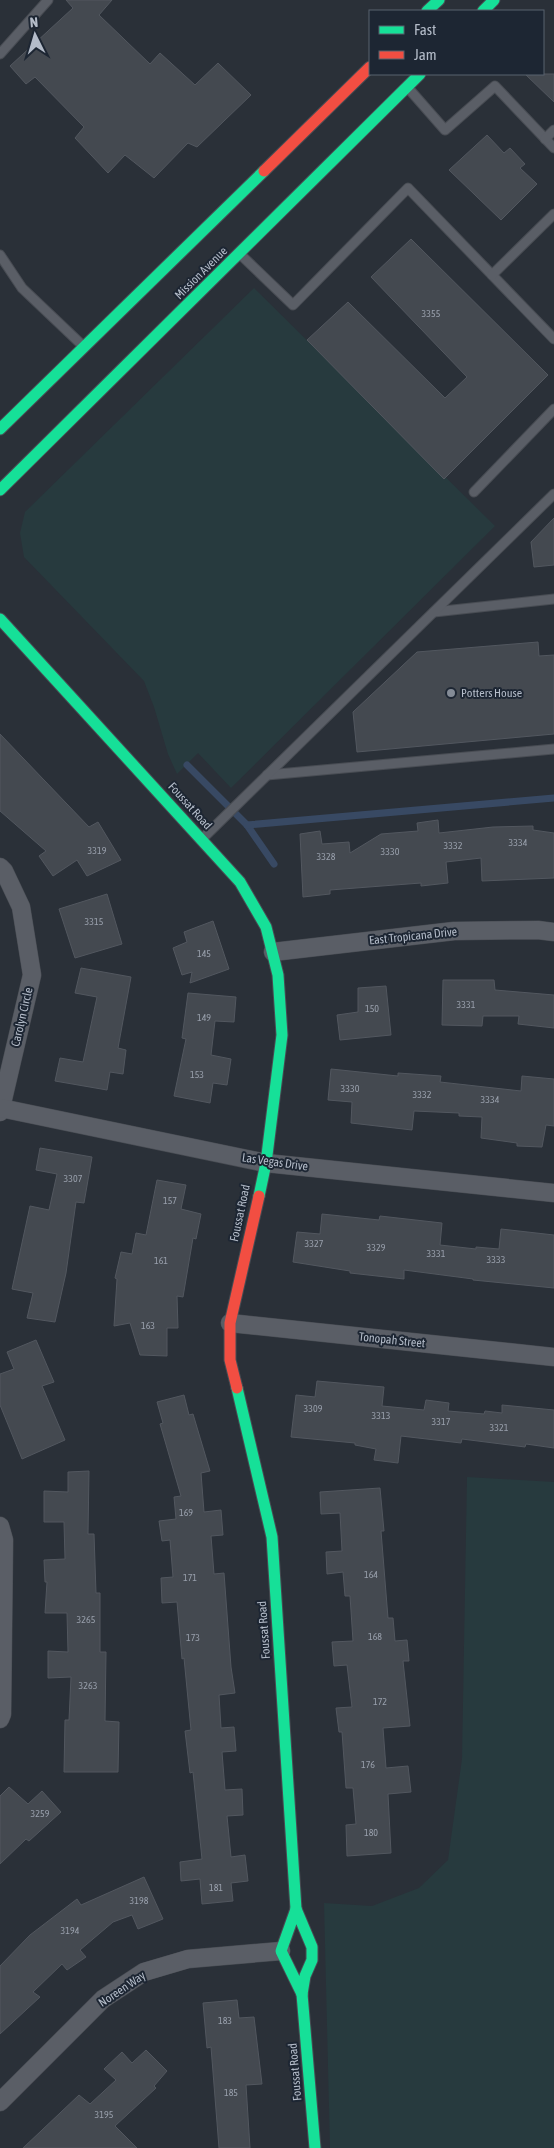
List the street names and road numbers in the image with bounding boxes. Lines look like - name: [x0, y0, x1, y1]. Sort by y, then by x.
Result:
- street label: Mission Avenue: [172, 244, 230, 302]
- street label: Foussat Road: [165, 780, 215, 832]
- street label: East Tropicana Drive: [368, 924, 458, 948]
- street label: Carolyn Circle: [8, 986, 36, 1048]
- street label: Las Vegas Drive: [241, 1150, 309, 1174]
- street label: Foussat Road: [227, 1183, 253, 1243]
- street label: Tonopah Street: [358, 1330, 426, 1351]
- street label: Foussat Road: [255, 1601, 273, 1659]
- street label: Noreen Way: [96, 1968, 148, 2010]
- street label: Foussat Road: [285, 2042, 305, 2102]

